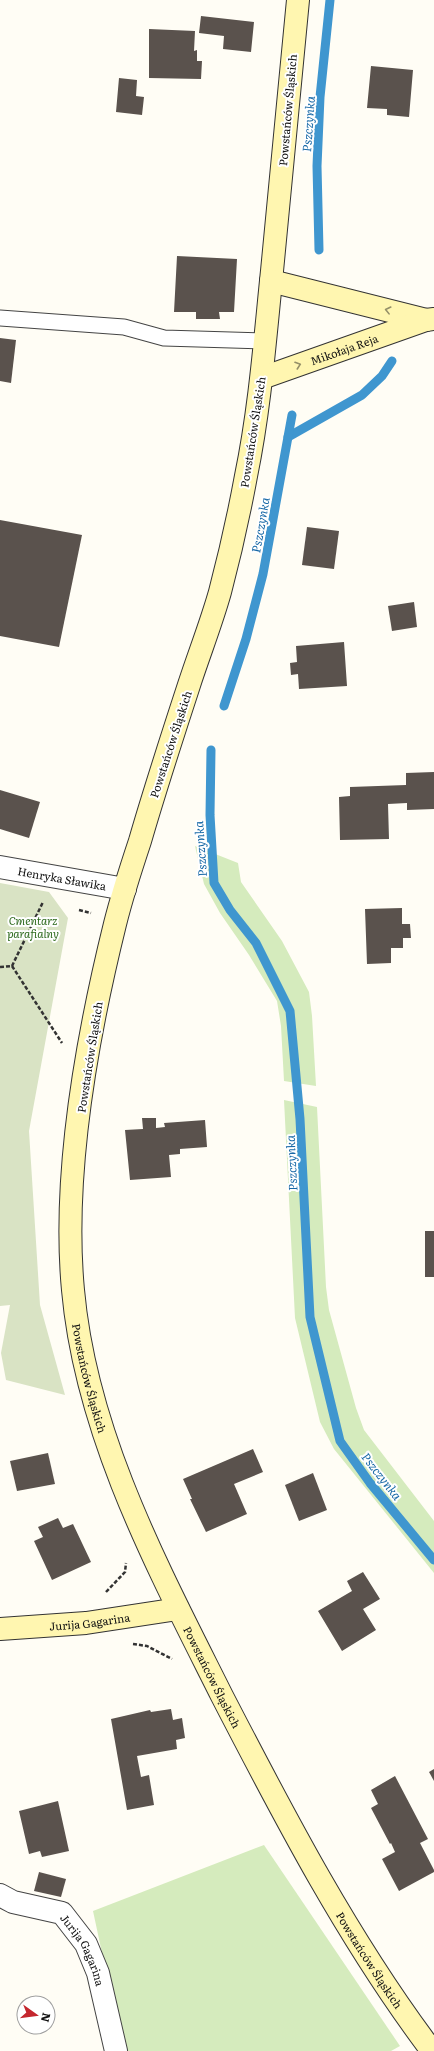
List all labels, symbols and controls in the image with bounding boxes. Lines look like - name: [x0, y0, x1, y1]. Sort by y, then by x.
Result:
- street label: Powstańców Śląskich: [274, 53, 300, 167]
- water label: Pszczynka: [297, 95, 319, 152]
- one-way arrow: [385, 307, 392, 315]
- street label: Mikołaja Reja: [308, 330, 380, 368]
- one-way arrow: [295, 361, 302, 369]
- street label: Powstańców Śląskich: [235, 375, 269, 489]
- water label: Pszczynka: [246, 496, 274, 554]
- street label: Powstańców Śląskich: [145, 688, 195, 800]
- water label: Pszczynka: [189, 820, 211, 877]
- street label: Henryka Sławika: [17, 862, 108, 894]
- park label: Cmentarz parafialny: [7, 912, 59, 941]
- street label: Powstańców Śląskich: [72, 1000, 106, 1114]
- water label: Pszczynka: [281, 1134, 301, 1191]
- street label: Powstańców Śląskich: [69, 1322, 111, 1435]
- water label: Pszczynka: [358, 1448, 406, 1504]
- street label: Jurija Gagarina: [49, 1608, 131, 1634]
- street label: Powstańców Śląskich: [180, 1623, 245, 1731]
- street label: Powstańców Śląskich: [333, 1908, 407, 2012]
- street label: Jurija Gagarina: [57, 1910, 109, 1988]
- north arrow: [16, 1995, 56, 2035]
- text: N: [38, 2011, 56, 2024]

